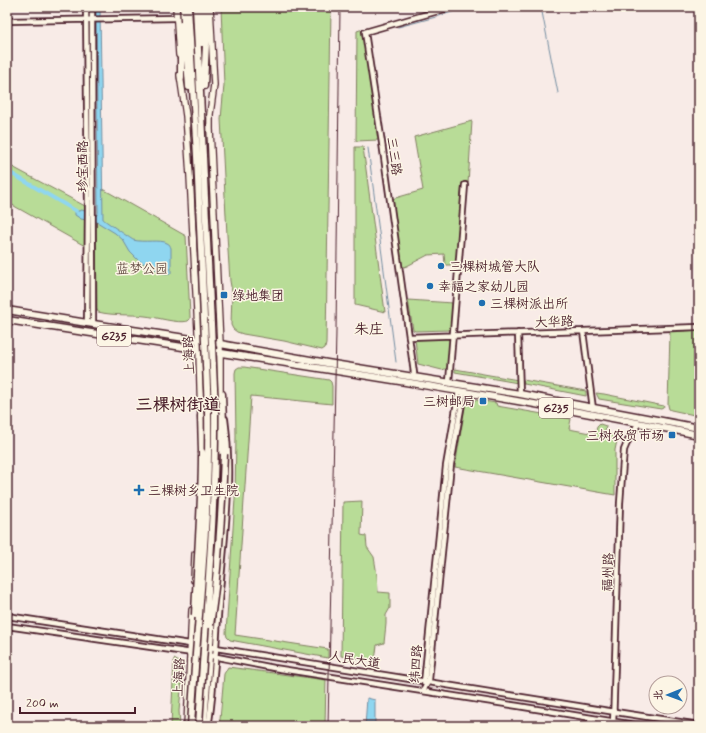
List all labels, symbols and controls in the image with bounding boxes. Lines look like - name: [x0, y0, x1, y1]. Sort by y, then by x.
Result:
- street label: 三三路: [382, 136, 405, 177]
- street label: 珍宝西路: [75, 140, 92, 192]
- place label: 三棵树城管大队: [449, 259, 540, 276]
- park label: 蓝梦公园: [116, 261, 168, 278]
- marker: 三棵树城管大队: [436, 261, 446, 271]
- place label: 幸福之家幼儿园: [438, 279, 529, 296]
- marker: 幸福之家幼儿园: [425, 281, 435, 291]
- place label: 绿地集团: [232, 288, 284, 305]
- marker: 绿地集团: [219, 290, 229, 300]
- place label: 三棵树派出所: [490, 296, 568, 313]
- marker: 三棵树派出所: [477, 298, 487, 308]
- street label: 大华路: [534, 313, 574, 332]
- district label: 朱庄: [354, 320, 384, 340]
- road number: G235: [97, 326, 131, 346]
- street label: 上海路: [180, 335, 199, 375]
- district label: 三棵树街道: [136, 394, 221, 416]
- place label: 三树邮局: [423, 394, 475, 411]
- marker: 三树邮局: [478, 396, 488, 406]
- road number: G235: [539, 398, 573, 418]
- place label: 三树农贸市场: [586, 428, 664, 445]
- marker: 三树农贸市场: [667, 430, 677, 440]
- place label: 三棵树乡卫生院: [148, 483, 239, 500]
- marker: 三棵树乡卫生院: [133, 484, 145, 496]
- street label: 福州路: [599, 552, 618, 592]
- street label: 纬四路: [406, 644, 427, 684]
- street label: 人民大道: [328, 648, 382, 673]
- street label: 上海路: [170, 657, 189, 697]
- north arrow: [648, 675, 688, 715]
- scale bar: [20, 689, 135, 715]
- text: 北: [652, 690, 666, 701]
- text: 200 m: [26, 696, 59, 712]

